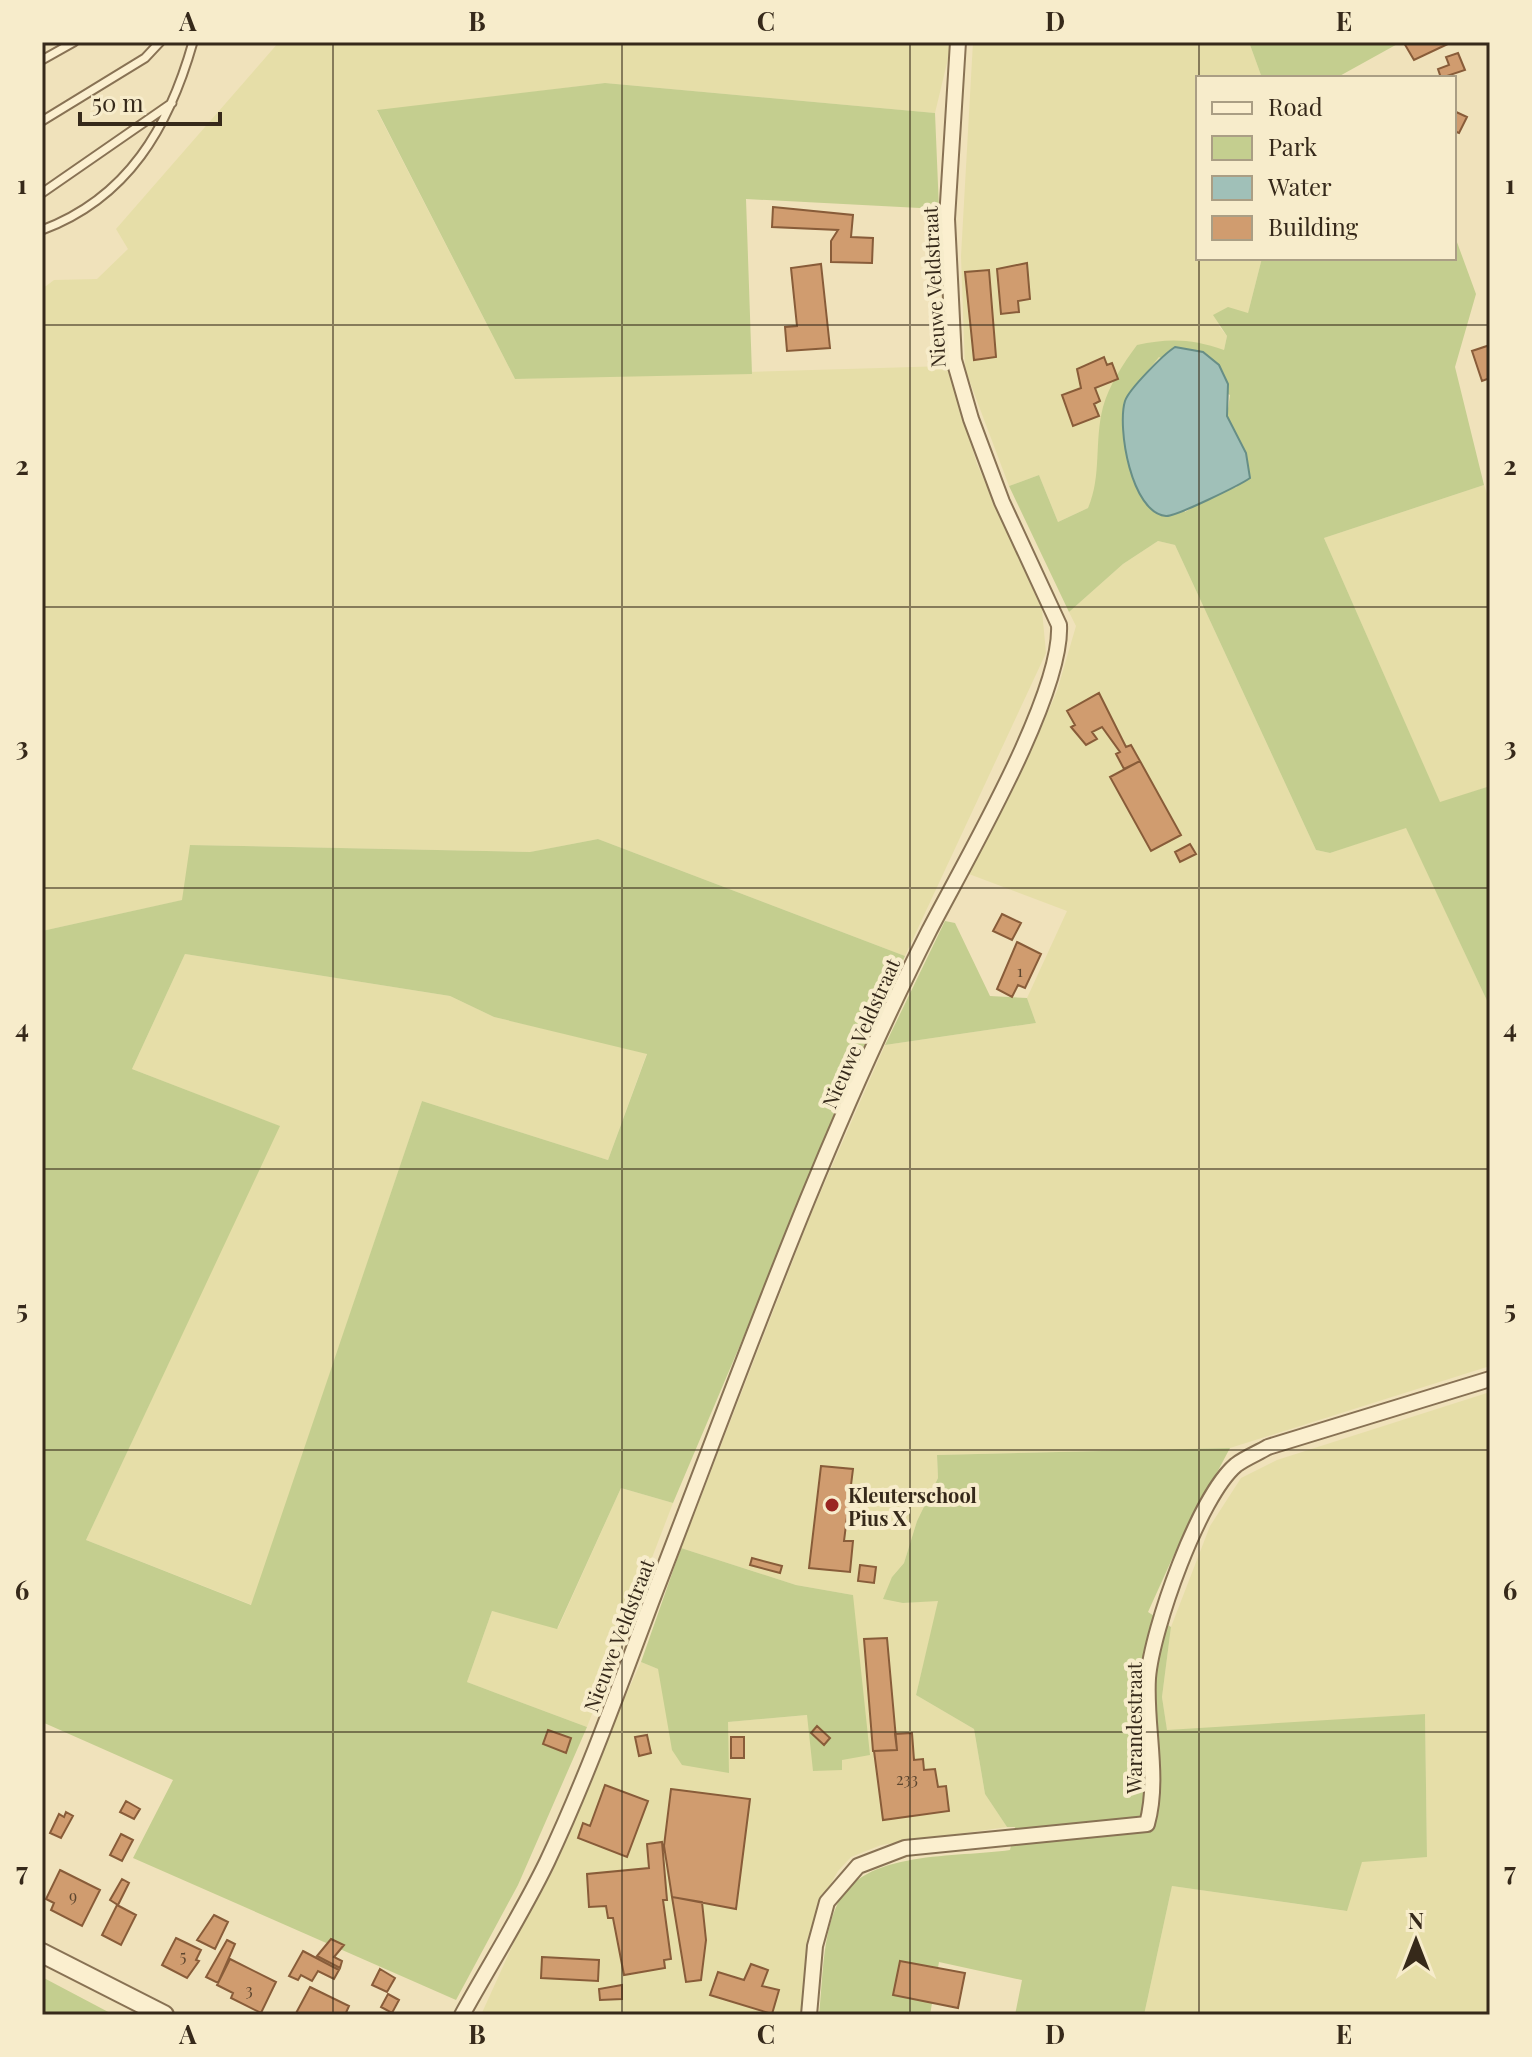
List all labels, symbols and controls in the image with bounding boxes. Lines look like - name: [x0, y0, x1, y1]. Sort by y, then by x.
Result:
- text: A: [178, 3, 197, 38]
- text: B: [468, 3, 486, 38]
- text: C: [757, 3, 775, 38]
- text: D: [1045, 3, 1065, 38]
- text: E: [1336, 3, 1352, 38]
- scale bar: [80, 76, 220, 126]
- legend: [1196, 76, 1456, 260]
- text: 50 m: [92, 86, 144, 118]
- text: Road: [1268, 90, 1323, 122]
- text: Park: [1268, 130, 1318, 162]
- text: 1: [17, 166, 27, 201]
- text: 1: [1505, 166, 1515, 201]
- text: Water: [1267, 170, 1332, 202]
- street label: Nieuwe Veldstraat: [915, 205, 951, 368]
- text: Building: [1268, 210, 1359, 242]
- text: 2: [15, 447, 29, 482]
- text: 2: [1503, 447, 1517, 482]
- text: 3: [16, 728, 28, 763]
- text: 3: [1504, 728, 1516, 763]
- street label: Nieuwe Veldstraat: [815, 953, 906, 1112]
- house number: 1: [1017, 960, 1023, 981]
- text: 4: [15, 1010, 29, 1045]
- text: 4: [1503, 1010, 1517, 1045]
- text: 5: [16, 1291, 28, 1326]
- text: 5: [1504, 1291, 1516, 1326]
- place label: Kleuterschool Pius X: [848, 1481, 977, 1531]
- marker: Kleuterschool Pius X: [823, 1496, 841, 1514]
- street label: Nieuwe Veldstraat: [576, 1554, 660, 1715]
- text: 6: [15, 1572, 29, 1607]
- text: 6: [1503, 1572, 1517, 1607]
- street label: Warandestraat: [1120, 1661, 1147, 1795]
- house number: 233: [896, 1768, 918, 1789]
- text: 7: [16, 1853, 28, 1888]
- text: 7: [1504, 1853, 1516, 1888]
- house number: 9: [69, 1885, 77, 1906]
- north arrow: [1376, 1901, 1456, 1981]
- text: N: [1408, 1905, 1424, 1935]
- house number: 5: [180, 1945, 186, 1966]
- house number: 3: [245, 1979, 253, 2000]
- text: A: [178, 2016, 197, 2051]
- text: B: [468, 2016, 486, 2051]
- text: C: [757, 2016, 775, 2051]
- text: D: [1045, 2016, 1065, 2051]
- text: E: [1336, 2016, 1352, 2051]

